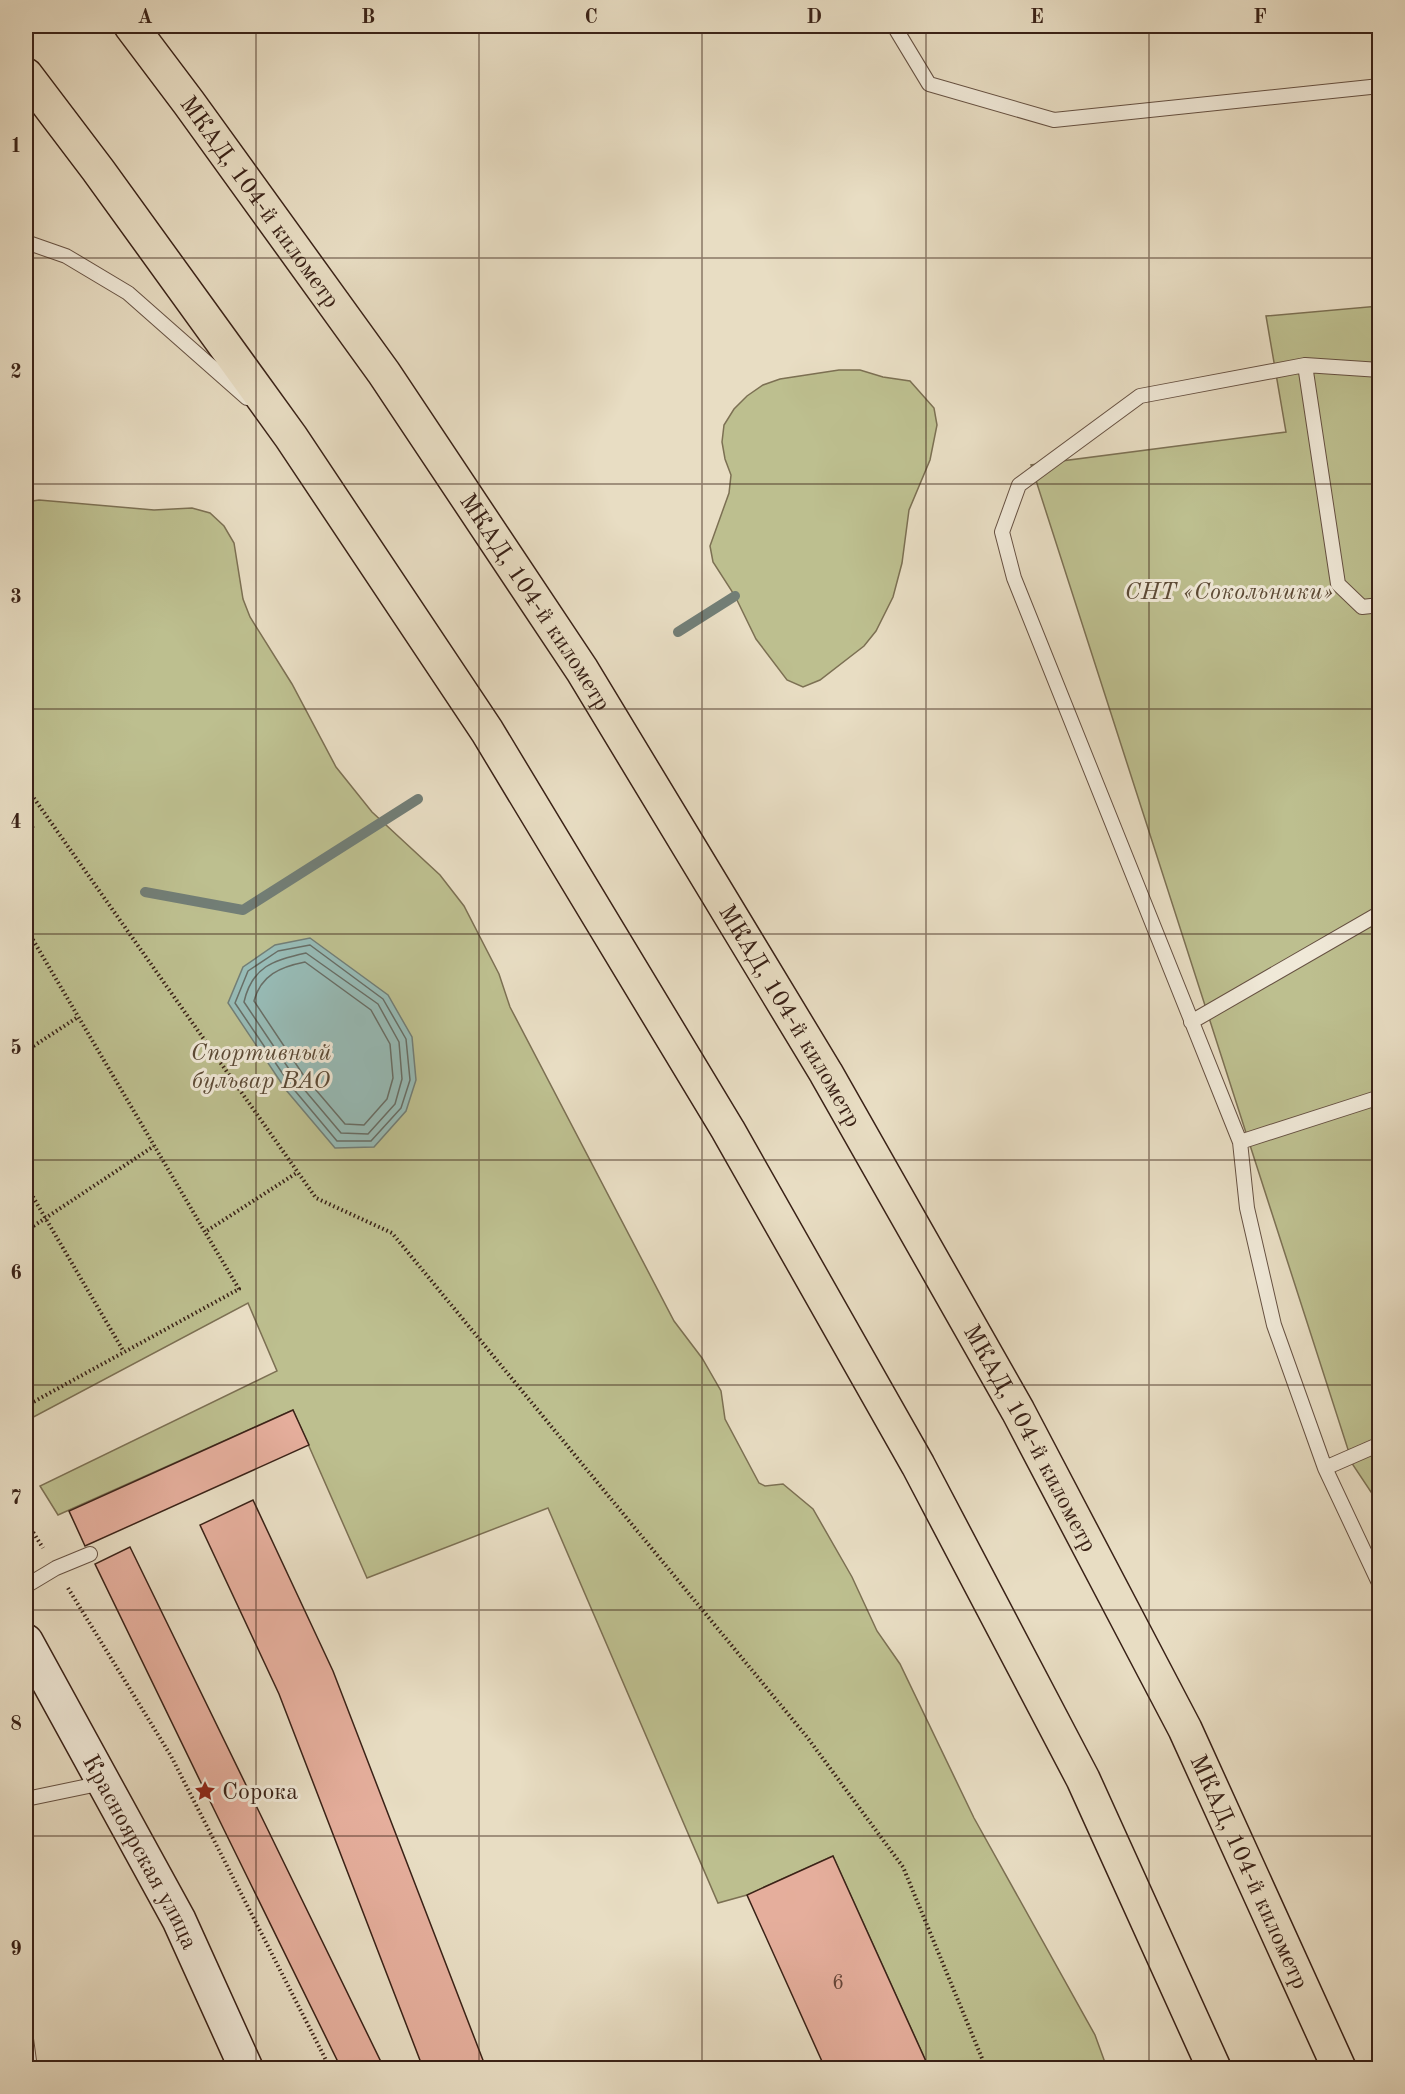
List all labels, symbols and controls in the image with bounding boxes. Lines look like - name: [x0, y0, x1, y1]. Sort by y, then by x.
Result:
- text: A: [137, 8, 153, 28]
- text: B: [361, 8, 375, 28]
- text: C: [584, 8, 598, 28]
- text: D: [806, 8, 822, 28]
- text: E: [1030, 8, 1044, 28]
- text: F: [1253, 8, 1267, 28]
- street label: МКАД, 104-й километр: [174, 93, 343, 313]
- text: 1: [10, 137, 22, 157]
- text: 2: [10, 363, 22, 383]
- street label: МКАД, 104-й километр: [454, 490, 614, 716]
- park label: СНТ «Сокольники»: [1125, 581, 1333, 605]
- text: 3: [10, 588, 22, 608]
- text: 4: [10, 813, 22, 833]
- street label: МКАД, 104-й километр: [713, 901, 864, 1132]
- text: 5: [10, 1038, 22, 1059]
- park label: Спортивный бульвар ВАО: [191, 1042, 332, 1094]
- text: 6: [10, 1264, 22, 1284]
- street label: МКАД, 104-й километр: [958, 1321, 1100, 1557]
- text: 7: [10, 1489, 22, 1509]
- text: 8: [10, 1715, 22, 1735]
- street label: Красноярская улица: [77, 1751, 201, 1954]
- street label: МКАД, 104-й километр: [1184, 1752, 1311, 1993]
- place icon: Сорока: [193, 1779, 217, 1803]
- place label: Сорока: [222, 1781, 298, 1805]
- text: 9: [10, 1940, 22, 1960]
- house number: 6: [832, 1973, 844, 1994]

